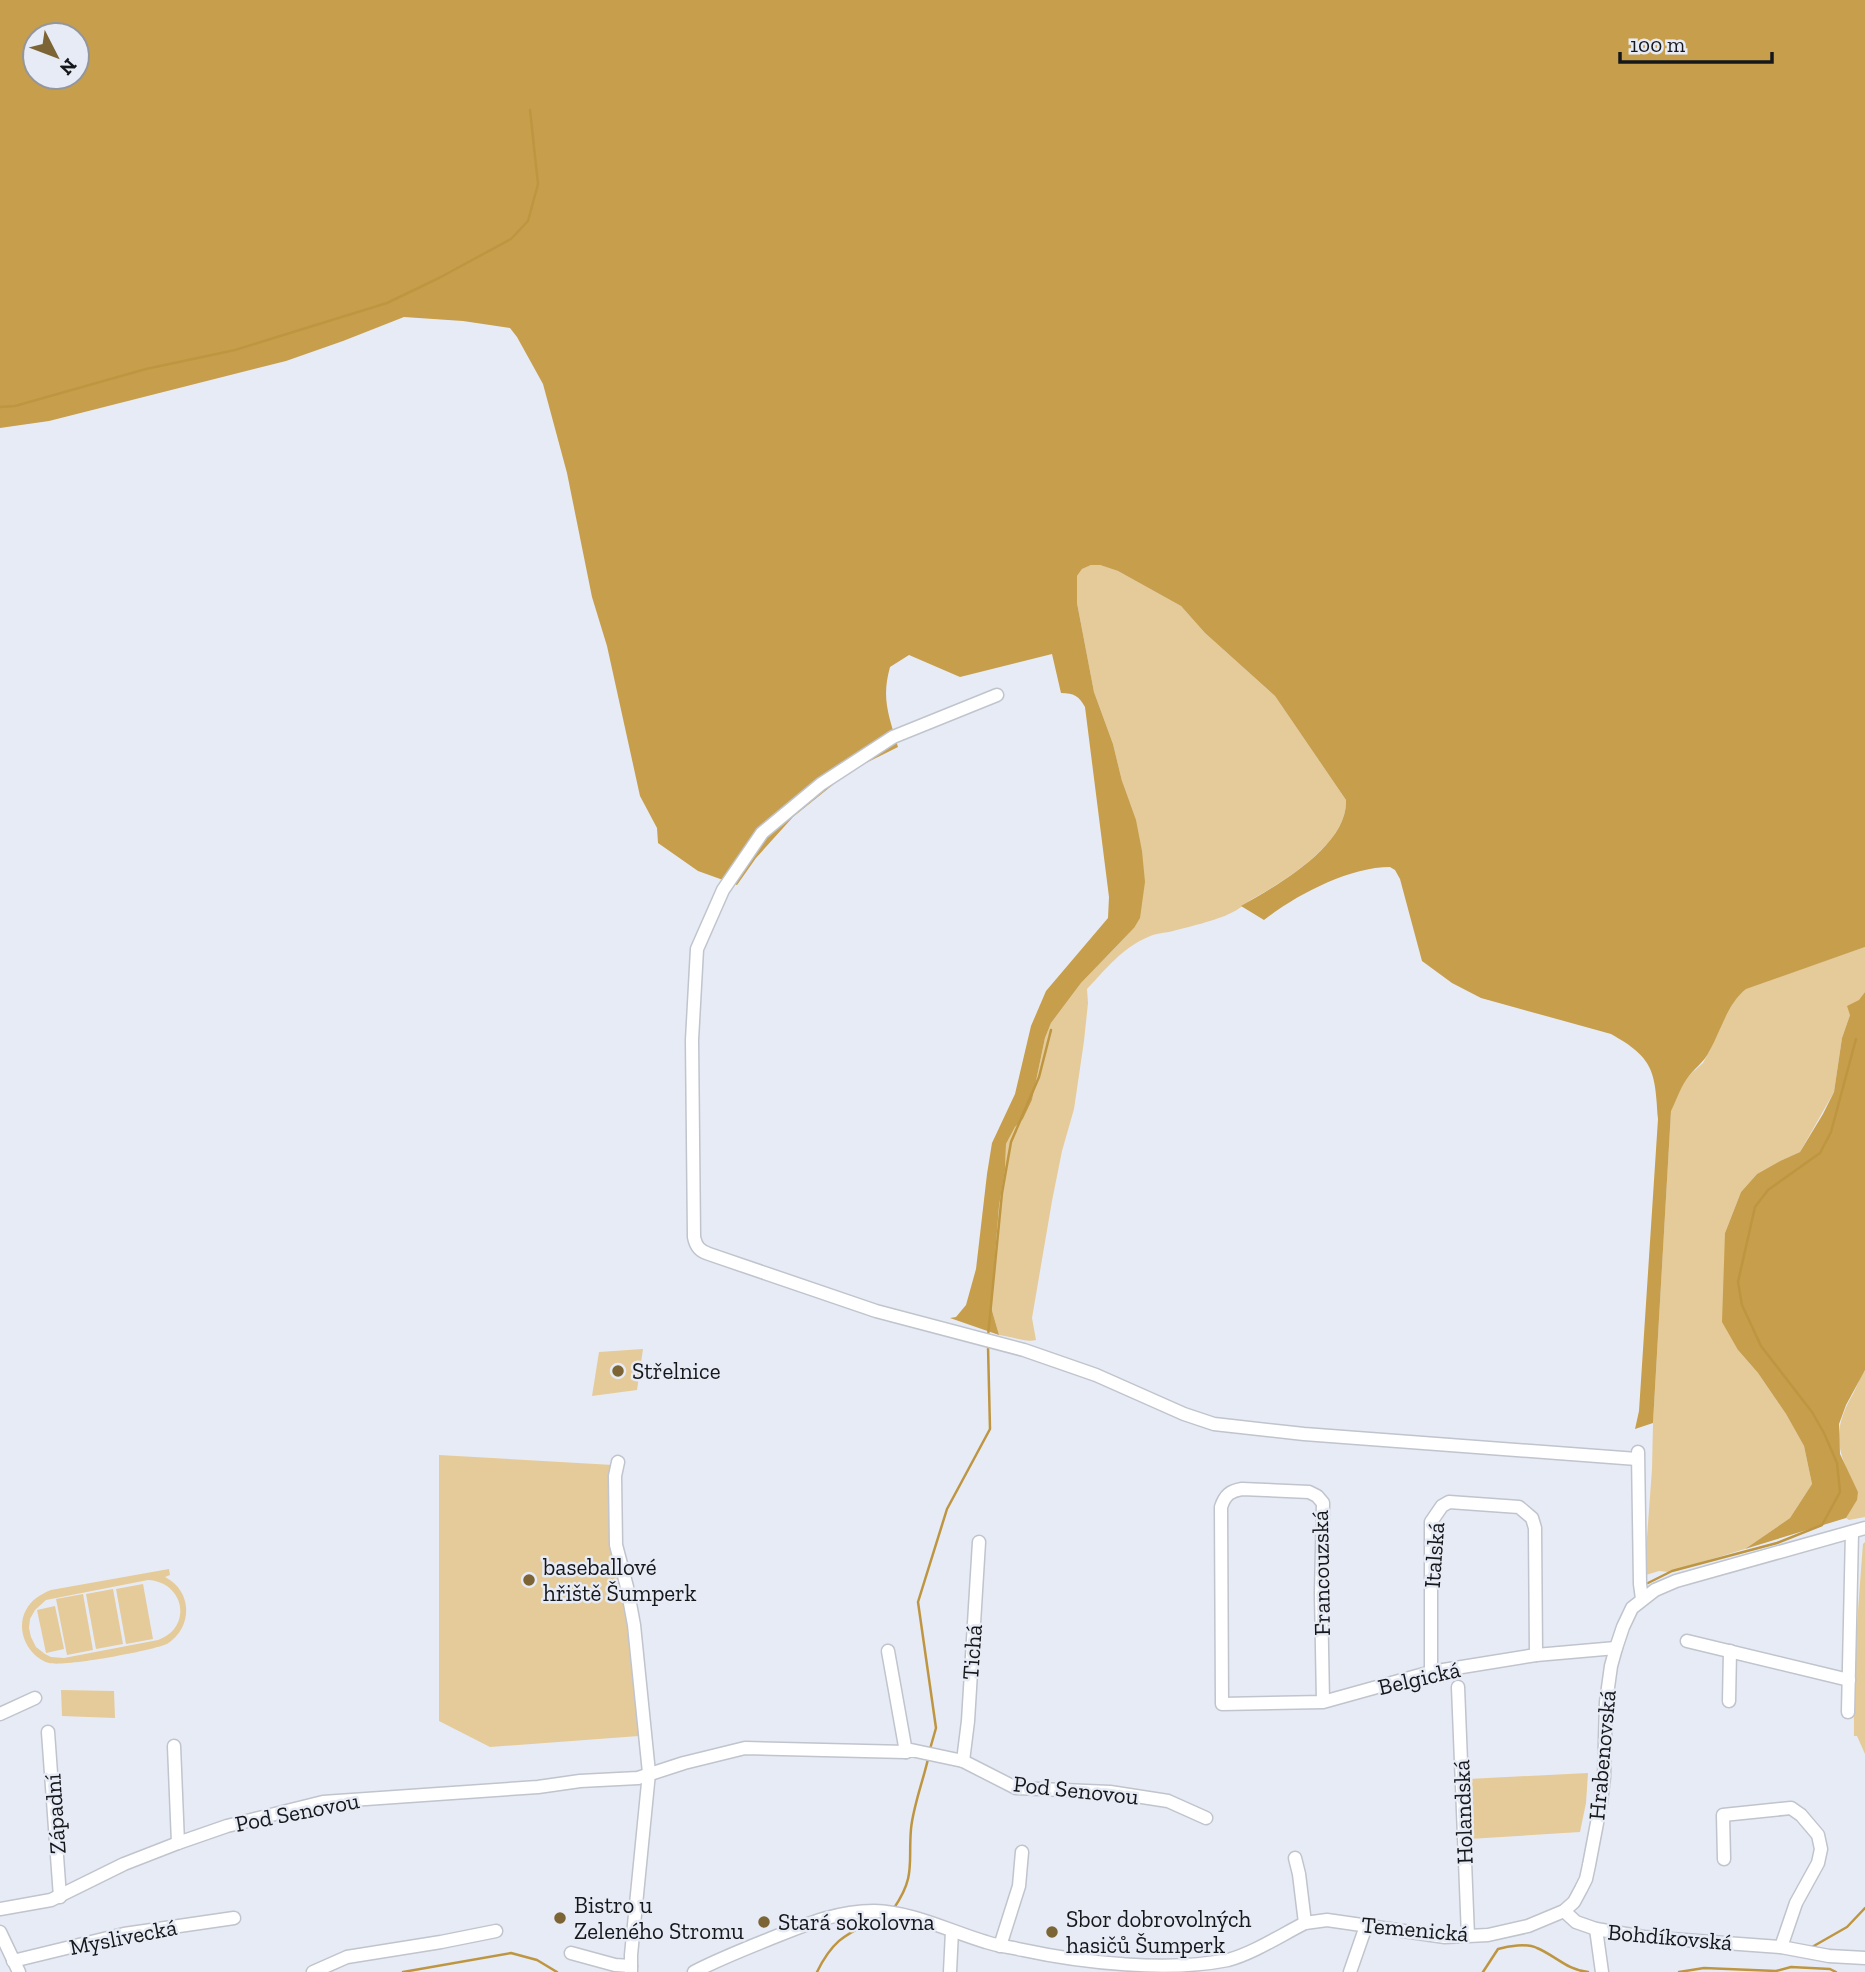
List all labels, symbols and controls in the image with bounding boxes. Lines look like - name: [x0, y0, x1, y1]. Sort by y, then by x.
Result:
- north arrow: [21, 21, 91, 91]
- scale bar: [1620, 21, 1772, 65]
- text: 100 m: [1630, 32, 1685, 57]
- text: N: [55, 54, 82, 80]
- place label: Střelnice: [632, 1357, 720, 1385]
- marker: Střelnice: [610, 1363, 626, 1379]
- street label: Francouzská: [1306, 1510, 1336, 1636]
- street label: Italská: [1418, 1521, 1450, 1589]
- place label: baseballové hřiště Šumperk: [542, 1553, 697, 1607]
- marker: baseballové hřiště Šumperk: [521, 1572, 537, 1588]
- street label: Tichá: [956, 1623, 988, 1681]
- street label: Belgická: [1375, 1655, 1463, 1701]
- street label: Hrabenovská: [1582, 1689, 1622, 1821]
- street label: Holandská: [1447, 1759, 1479, 1865]
- street label: Pod Senovou: [1012, 1769, 1140, 1811]
- street label: Západní: [38, 1773, 72, 1855]
- street label: Pod Senovou: [232, 1786, 362, 1838]
- place label: Bistro u Zeleného Stromu: [574, 1891, 744, 1945]
- place label: Sbor dobrovolných hasičů Šumperk: [1066, 1905, 1252, 1959]
- place label: Stará sokolovna: [778, 1908, 935, 1936]
- marker: Bistro u Zeleného Stromu: [552, 1910, 568, 1926]
- street label: Temenická: [1360, 1910, 1470, 1948]
- street label: Myslivecká: [67, 1913, 179, 1961]
- marker: Stará sokolovna: [756, 1914, 772, 1930]
- street label: Bohdíkovská: [1606, 1918, 1734, 1956]
- marker: Sbor dobrovolných hasičů Šumperk: [1044, 1924, 1060, 1940]

